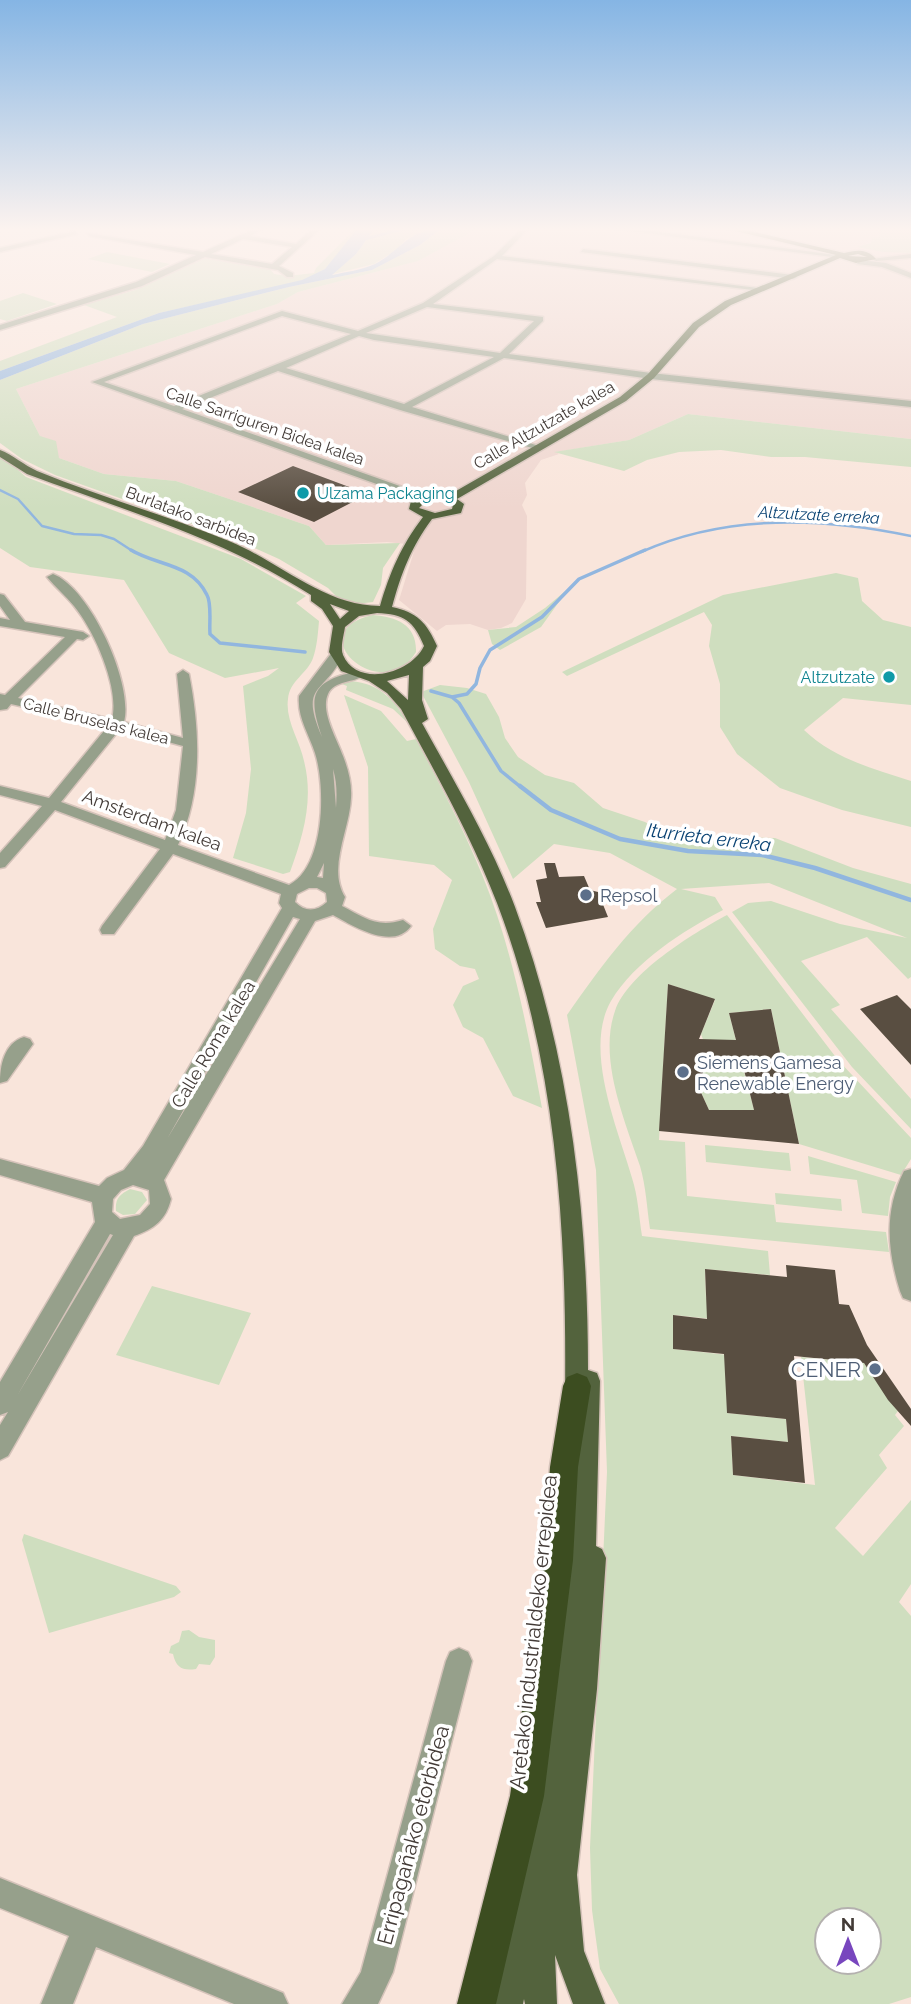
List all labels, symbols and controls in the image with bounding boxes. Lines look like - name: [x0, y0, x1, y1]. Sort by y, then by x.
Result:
- street label: Calle Altzutzate kalea: [470, 377, 618, 473]
- street label: Calle Sarriguren Bidea kalea: [163, 383, 367, 469]
- street label: Burlatako sarbidea: [123, 482, 259, 550]
- place label: Ulzama Packaging: [317, 484, 455, 503]
- marker: Ulzama Packaging: [295, 485, 311, 501]
- water label: Altzutzate erreka: [757, 502, 881, 528]
- place label: Altzutzate: [801, 668, 875, 687]
- marker: Altzutzate: [881, 669, 897, 685]
- street label: Calle Bruselas kalea: [21, 694, 171, 748]
- street label: Amsterdam kalea: [80, 785, 224, 855]
- water label: Iturrieta erreka: [646, 818, 772, 856]
- place label: Repsol: [600, 885, 658, 906]
- marker: Repsol: [578, 887, 594, 903]
- street label: Calle Roma kalea: [167, 977, 259, 1111]
- place label: Siemens Gamesa Renewable Energy: [697, 1052, 854, 1094]
- marker: Siemens Gamesa Renewable Energy: [675, 1064, 691, 1080]
- place label: CENER: [791, 1357, 861, 1382]
- marker: CENER: [867, 1361, 883, 1377]
- street label: Aretako industrialdeko errepidea: [504, 1473, 562, 1791]
- street label: Erripagañako etorbidea: [372, 1722, 454, 1948]
- north arrow: [813, 1906, 883, 1976]
- text: N: [841, 1913, 855, 1935]

